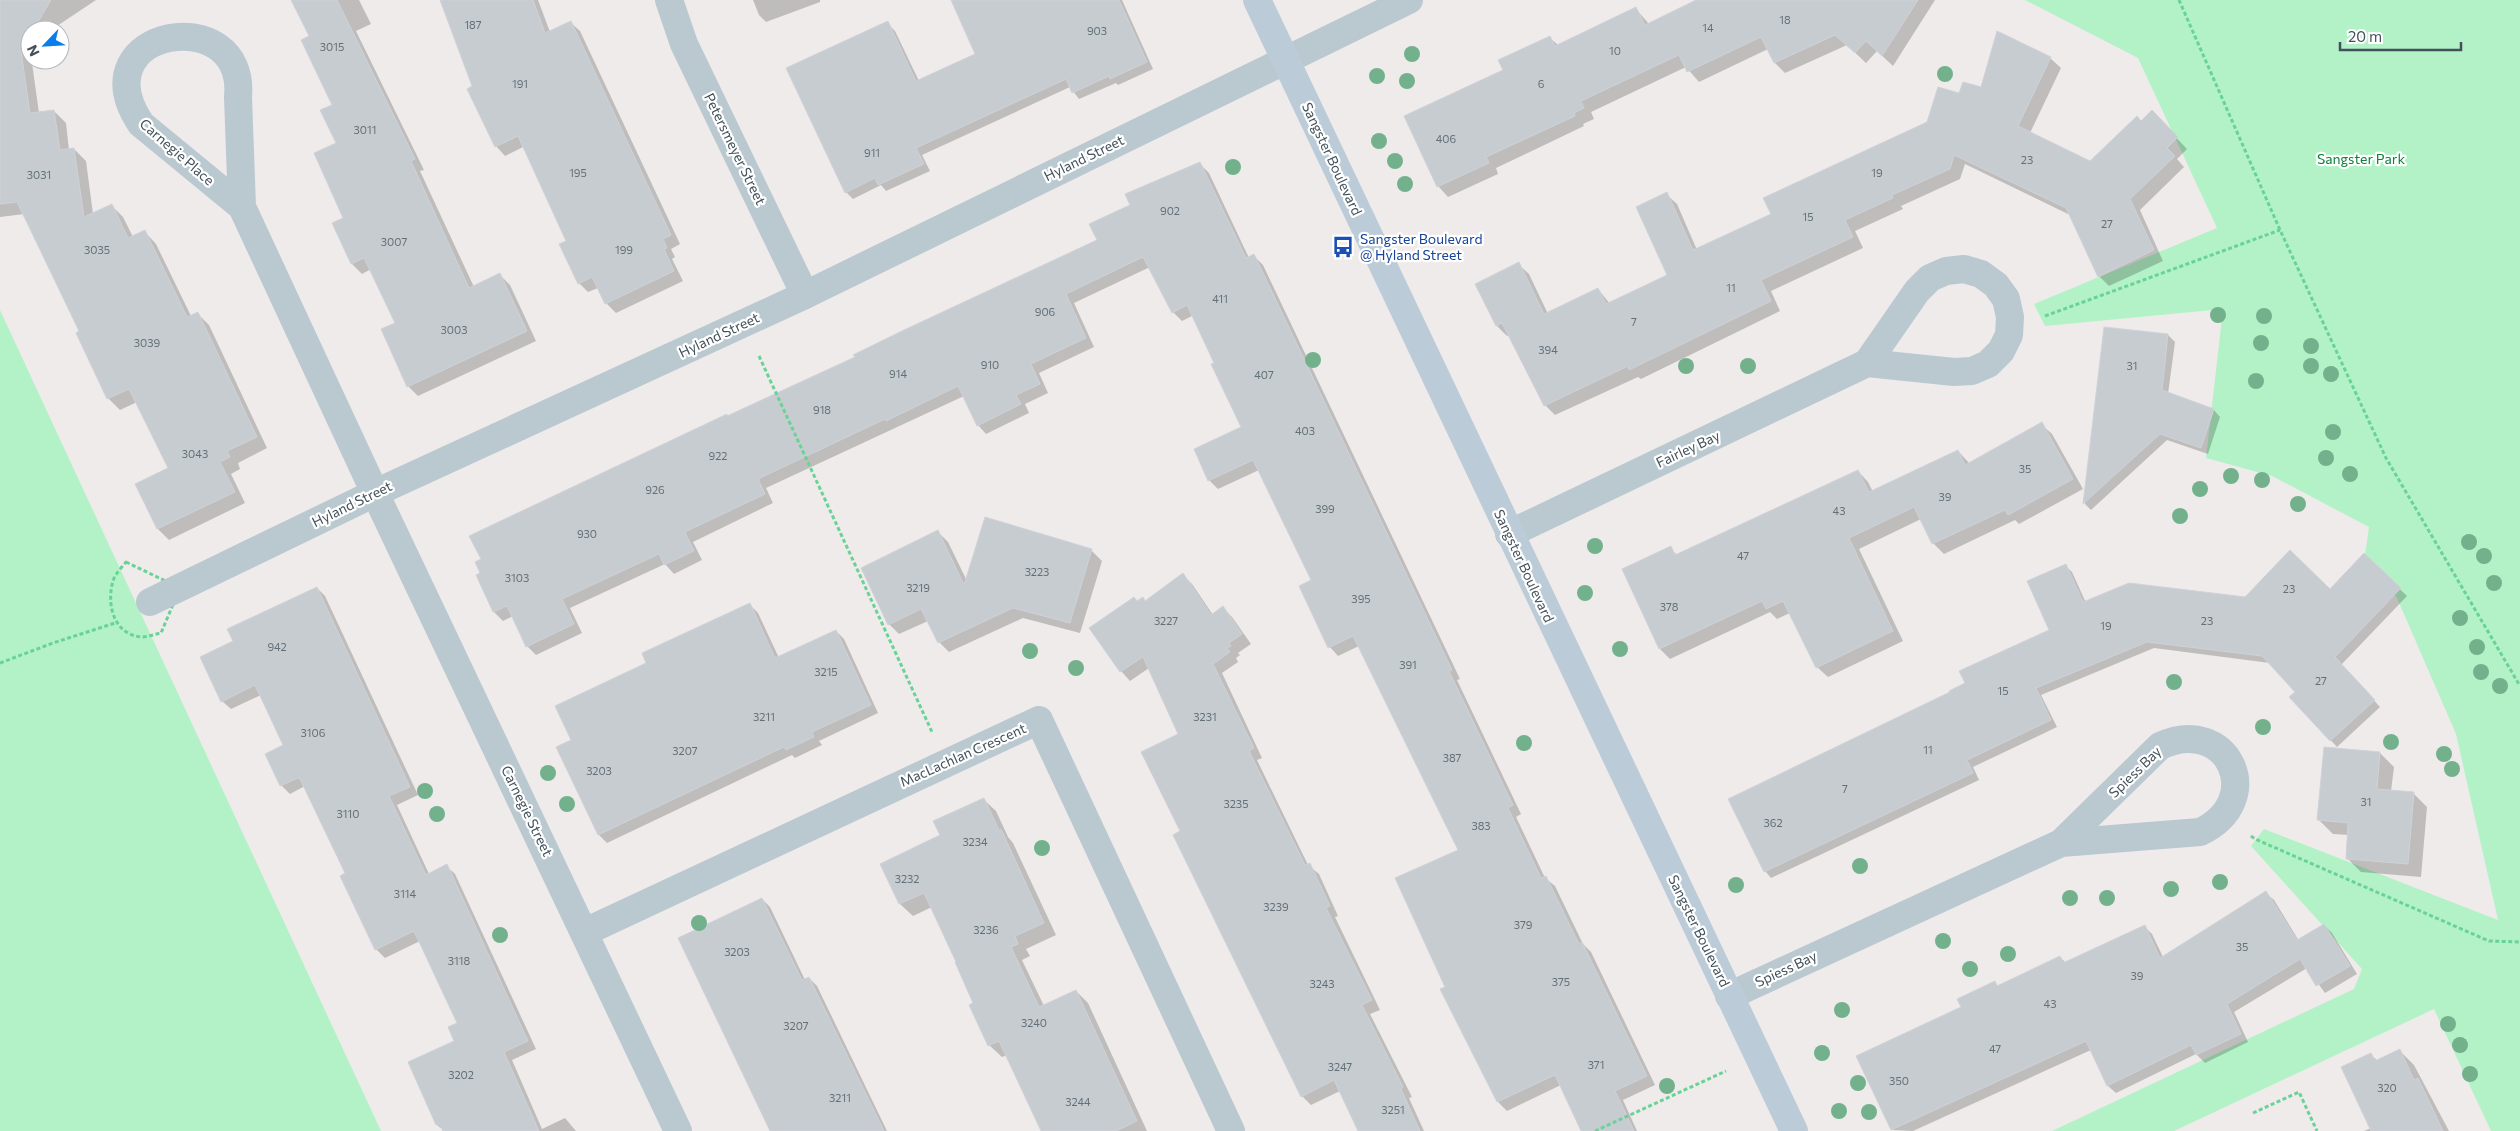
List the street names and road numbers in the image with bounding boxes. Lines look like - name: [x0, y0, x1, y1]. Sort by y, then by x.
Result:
- street label: Petersmeyer Street: [701, 90, 770, 208]
- street label: Sangster Boulevard: [1299, 100, 1366, 218]
- street label: Carnegie Place: [137, 115, 218, 189]
- street label: Hyland Street: [1041, 131, 1127, 184]
- street label: Hyland Street: [676, 308, 762, 361]
- street label: Fairley Bay: [1653, 426, 1722, 471]
- street label: Hyland Street: [309, 477, 395, 530]
- street label: Sangster Boulevard: [1491, 507, 1558, 625]
- street label: MacLachlan Crescent: [897, 719, 1029, 790]
- street label: Spiess Bay: [2105, 742, 2164, 801]
- street label: Carnegie Street: [498, 763, 557, 859]
- street label: Sangster Boulevard: [1665, 872, 1734, 990]
- street label: Spiess Bay: [1752, 947, 1819, 990]

